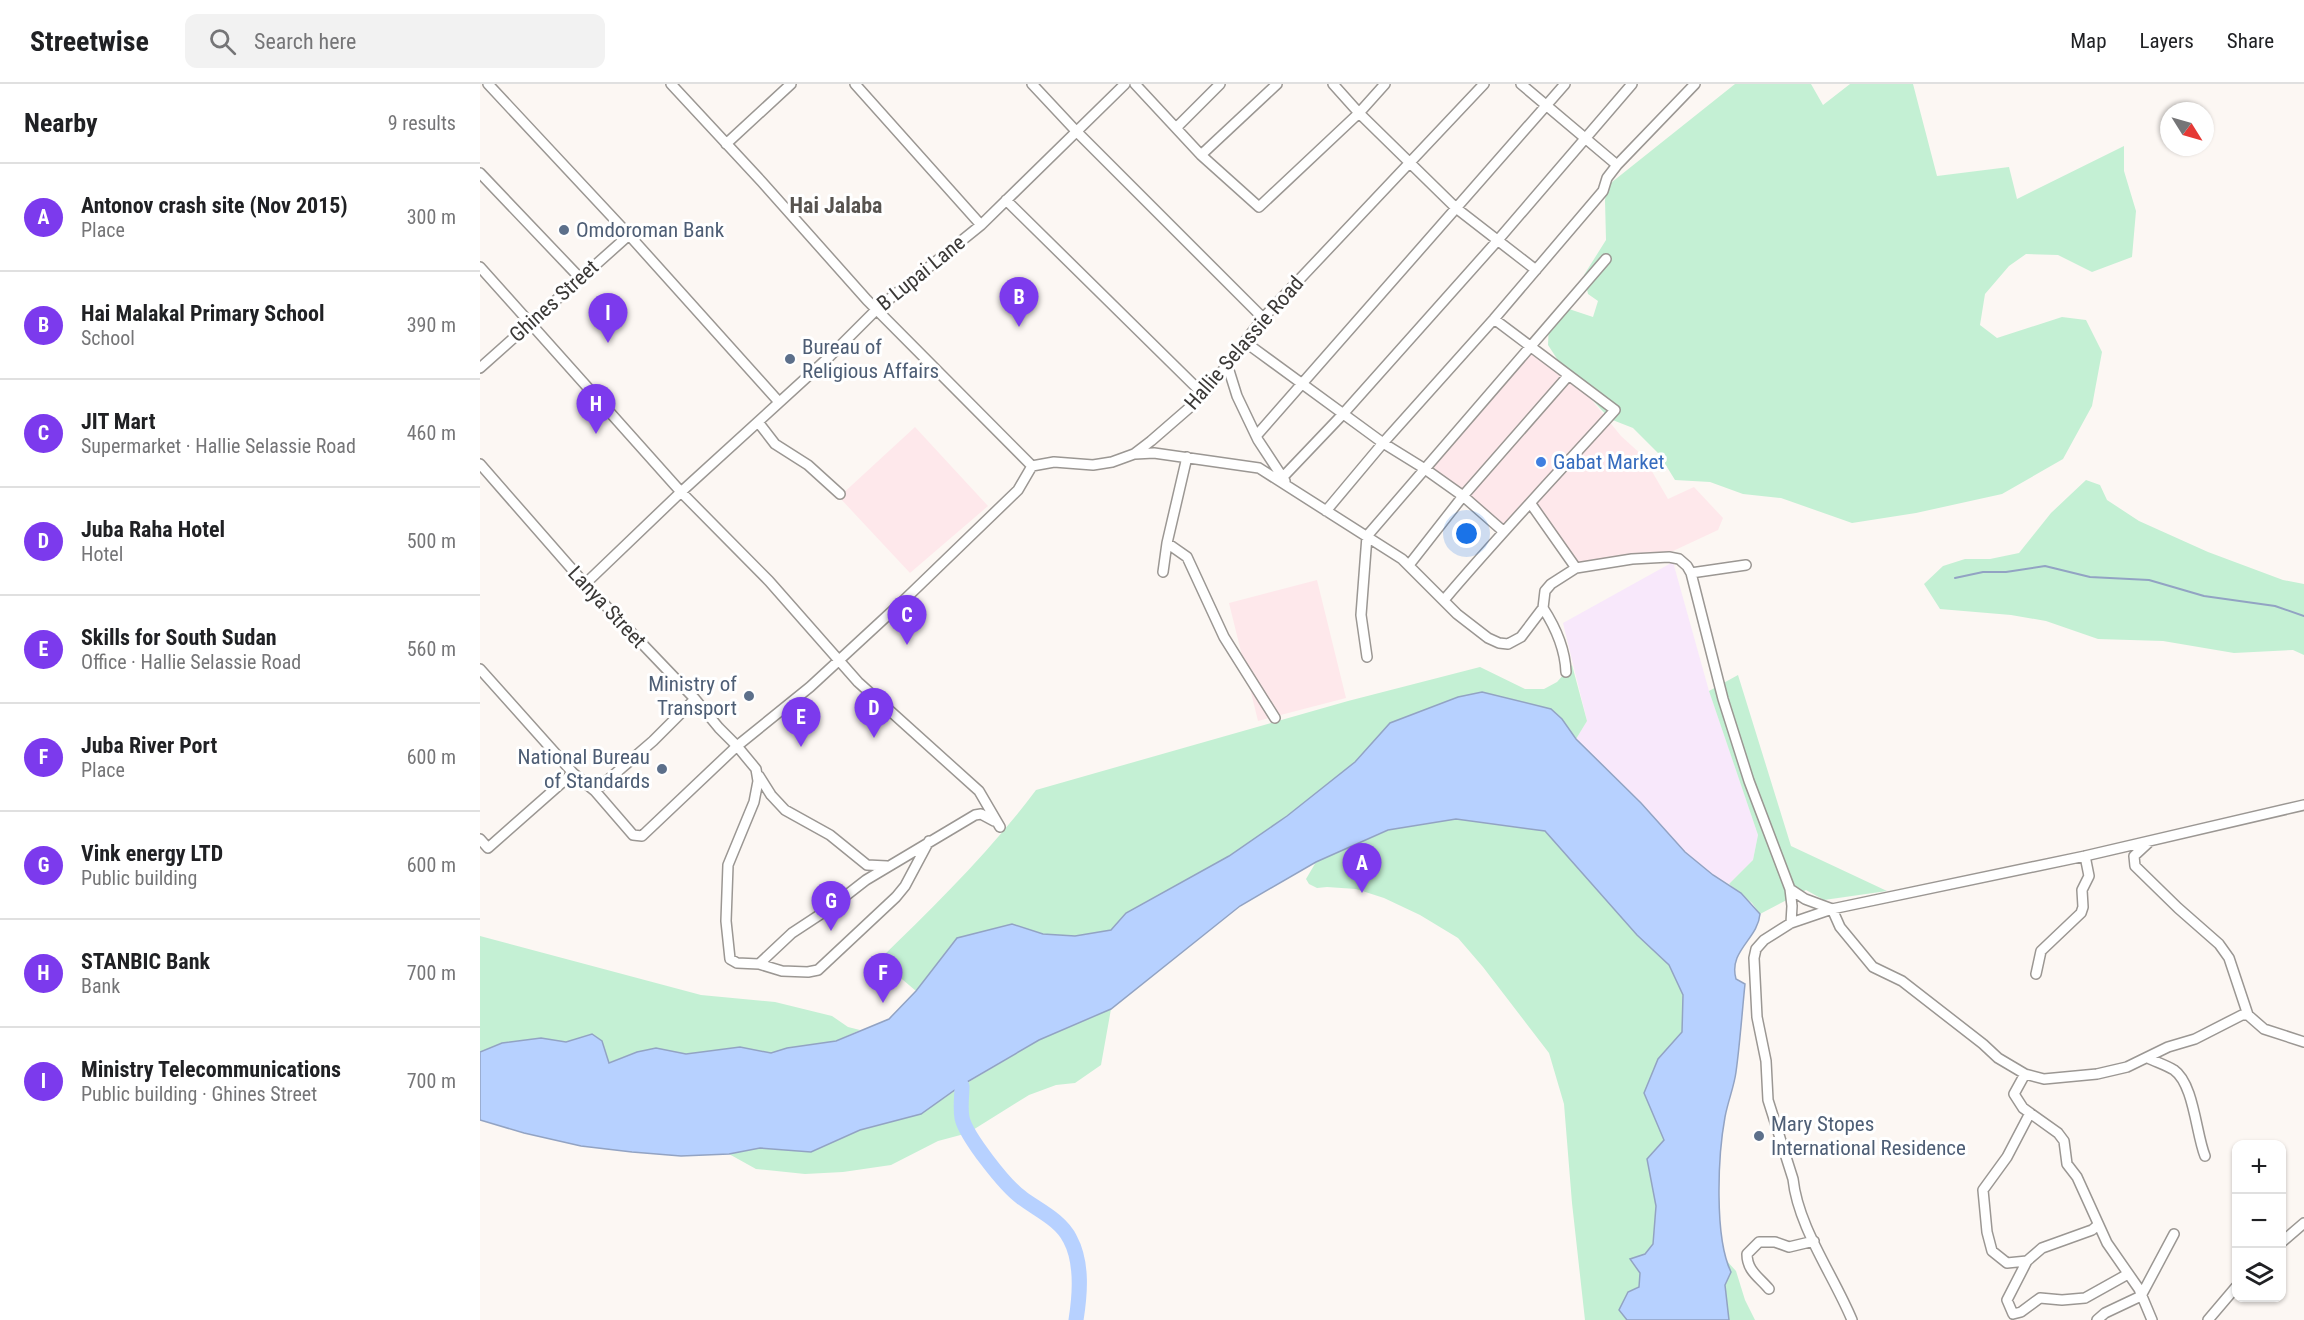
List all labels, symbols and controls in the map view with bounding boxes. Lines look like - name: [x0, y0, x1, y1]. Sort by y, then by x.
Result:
- search box: [185, 14, 605, 68]
- text: Streetwise: [30, 25, 149, 58]
- icon: search: [206, 25, 239, 58]
- text: Search here: [254, 29, 356, 54]
- text: Map: [2070, 29, 2107, 53]
- text: Layers: [2140, 29, 2194, 53]
- text: Share: [2227, 29, 2274, 53]
- north arrow: [2160, 102, 2214, 156]
- text: Nearby: [24, 108, 98, 138]
- text: 9 results: [388, 111, 456, 135]
- text: Antonov crash site (Nov 2015): [81, 193, 348, 218]
- district label: Hai Jalaba: [790, 193, 882, 218]
- text: A: [38, 205, 49, 229]
- text: 300 m: [407, 205, 456, 229]
- text: Place: [81, 218, 125, 242]
- place label: Omdoroman Bank: [576, 218, 725, 242]
- marker: Omdoroman Bank: [557, 223, 571, 237]
- street label: B Lupai Lane: [872, 230, 970, 316]
- street label: Ghines Street: [505, 255, 603, 347]
- street label: Hallie Selassie Road: [1180, 271, 1308, 415]
- pin: B: [1000, 278, 1038, 327]
- pin: I: [588, 294, 628, 343]
- text: Hai Malakal Primary School: [81, 301, 325, 326]
- text: B: [38, 313, 49, 337]
- text: 390 m: [407, 313, 456, 337]
- text: School: [81, 326, 135, 350]
- place label: Bureau of Religious Affairs: [802, 335, 939, 383]
- marker: Bureau of Religious Affairs: [783, 352, 797, 366]
- pin: H: [576, 384, 616, 434]
- text: JIT Mart: [81, 409, 155, 434]
- text: C: [38, 421, 49, 445]
- text: 460 m: [407, 421, 456, 445]
- text: Supermarket · Hallie Selassie Road: [81, 434, 356, 458]
- place label: Gabat Market: [1553, 450, 1665, 474]
- marker: Gabat Market: [1534, 455, 1548, 469]
- text: Juba Raha Hotel: [81, 517, 225, 542]
- your location: [1452, 519, 1481, 548]
- text: D: [38, 529, 49, 553]
- text: 500 m: [407, 529, 456, 553]
- text: Hotel: [81, 542, 123, 566]
- street label: Lanya Street: [563, 561, 651, 653]
- pin: C: [888, 596, 926, 645]
- text: Skills for South Sudan: [81, 625, 277, 650]
- text: E: [39, 637, 48, 661]
- text: 560 m: [407, 637, 456, 661]
- text: Office · Hallie Selassie Road: [81, 650, 301, 674]
- place label: Ministry of Transport: [648, 672, 737, 720]
- pin: D: [854, 688, 894, 738]
- marker: Ministry of Transport: [742, 689, 756, 703]
- pin: E: [782, 698, 820, 747]
- text: Juba River Port: [81, 733, 217, 758]
- text: F: [39, 745, 48, 769]
- text: 600 m: [407, 745, 456, 769]
- place label: National Bureau of Standards: [518, 745, 650, 793]
- text: Place: [81, 758, 125, 782]
- marker: National Bureau of Standards: [655, 762, 669, 776]
- text: Vink energy LTD: [81, 841, 223, 866]
- pin: A: [1342, 844, 1382, 893]
- text: G: [38, 853, 49, 877]
- text: 600 m: [407, 853, 456, 877]
- text: Public building: [81, 866, 197, 890]
- pin: G: [812, 882, 850, 931]
- text: STANBIC Bank: [81, 949, 210, 974]
- pin: F: [864, 954, 902, 1003]
- text: H: [37, 961, 50, 985]
- text: 700 m: [407, 961, 456, 985]
- text: Bank: [81, 974, 120, 998]
- text: Ministry Telecommunications: [81, 1057, 341, 1082]
- text: I: [41, 1069, 46, 1093]
- text: 700 m: [407, 1069, 456, 1093]
- text: Public building · Ghines Street: [81, 1082, 317, 1106]
- place label: Mary Stopes International Residence: [1771, 1112, 1966, 1160]
- marker: Mary Stopes International Residence: [1752, 1129, 1766, 1143]
- map controls: [2232, 1140, 2286, 1302]
- button: +: [2232, 1140, 2286, 1194]
- button: −: [2232, 1194, 2286, 1248]
- button: layers: [2232, 1248, 2286, 1302]

